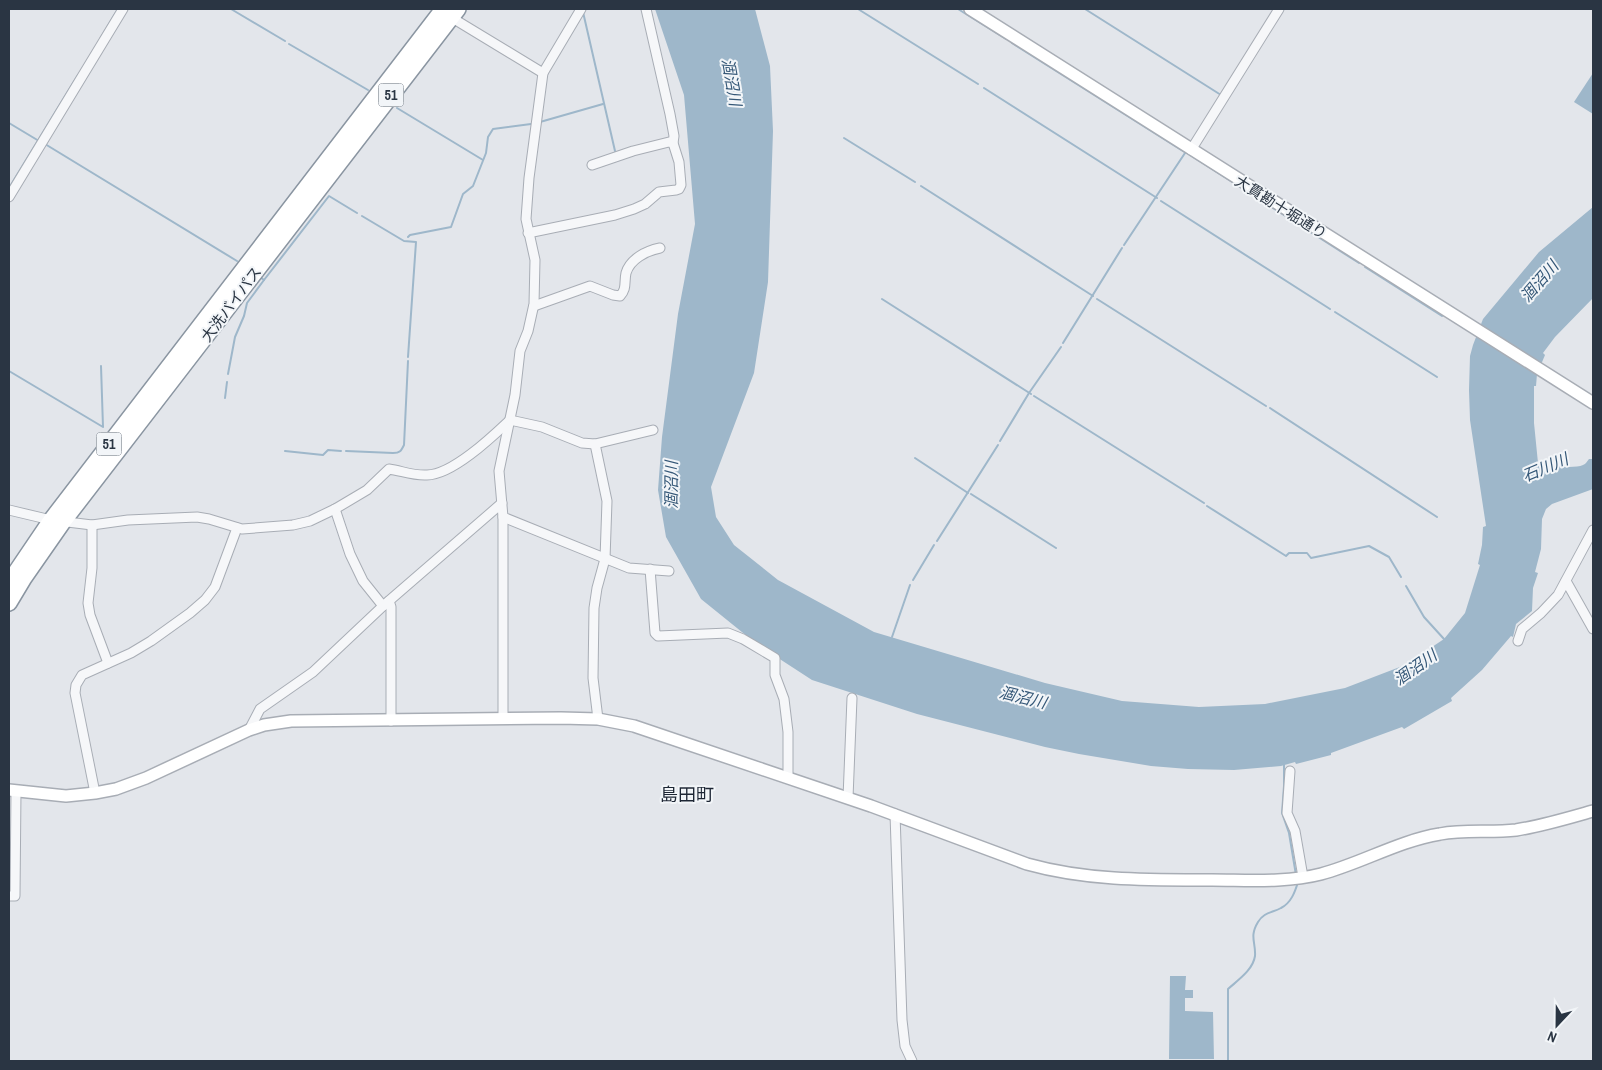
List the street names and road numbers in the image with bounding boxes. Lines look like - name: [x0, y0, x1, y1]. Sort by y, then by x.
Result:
- road number: 51: [378, 84, 404, 106]
- street label: 大貫勘十堀通り: [1231, 170, 1331, 244]
- street label: 大洗バイパス: [196, 262, 266, 346]
- road number: 51: [96, 432, 122, 456]

